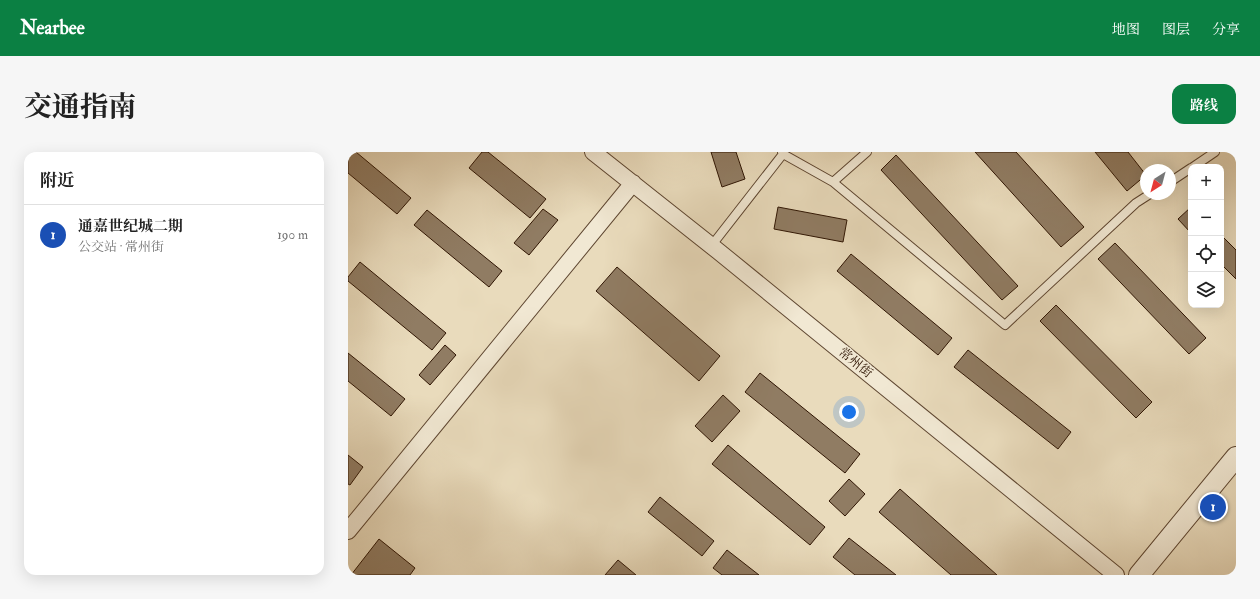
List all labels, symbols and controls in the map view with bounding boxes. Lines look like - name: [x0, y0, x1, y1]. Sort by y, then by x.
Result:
- text: Nearbee: [20, 16, 85, 40]
- text: 地图: [1112, 21, 1140, 38]
- text: 图层: [1162, 21, 1190, 38]
- text: 分享: [1212, 21, 1240, 38]
- button: 路线: [1172, 84, 1236, 124]
- text: 交通指南: [24, 90, 136, 125]
- north arrow: [1140, 164, 1176, 200]
- map controls: [1188, 164, 1224, 308]
- button: +: [1188, 164, 1224, 200]
- text: 附近: [40, 170, 74, 191]
- button: −: [1188, 200, 1224, 236]
- text: 通嘉世纪城二期: [78, 217, 183, 236]
- text: 1: [51, 227, 55, 243]
- text: 190 m: [277, 227, 308, 243]
- button: locate: [1188, 236, 1224, 272]
- text: 公交站 · 常州街: [78, 239, 164, 255]
- button: layers: [1188, 272, 1224, 308]
- street label: 常州街: [835, 344, 876, 381]
- your location: [839, 402, 859, 422]
- pin: 1: [1200, 492, 1226, 522]

